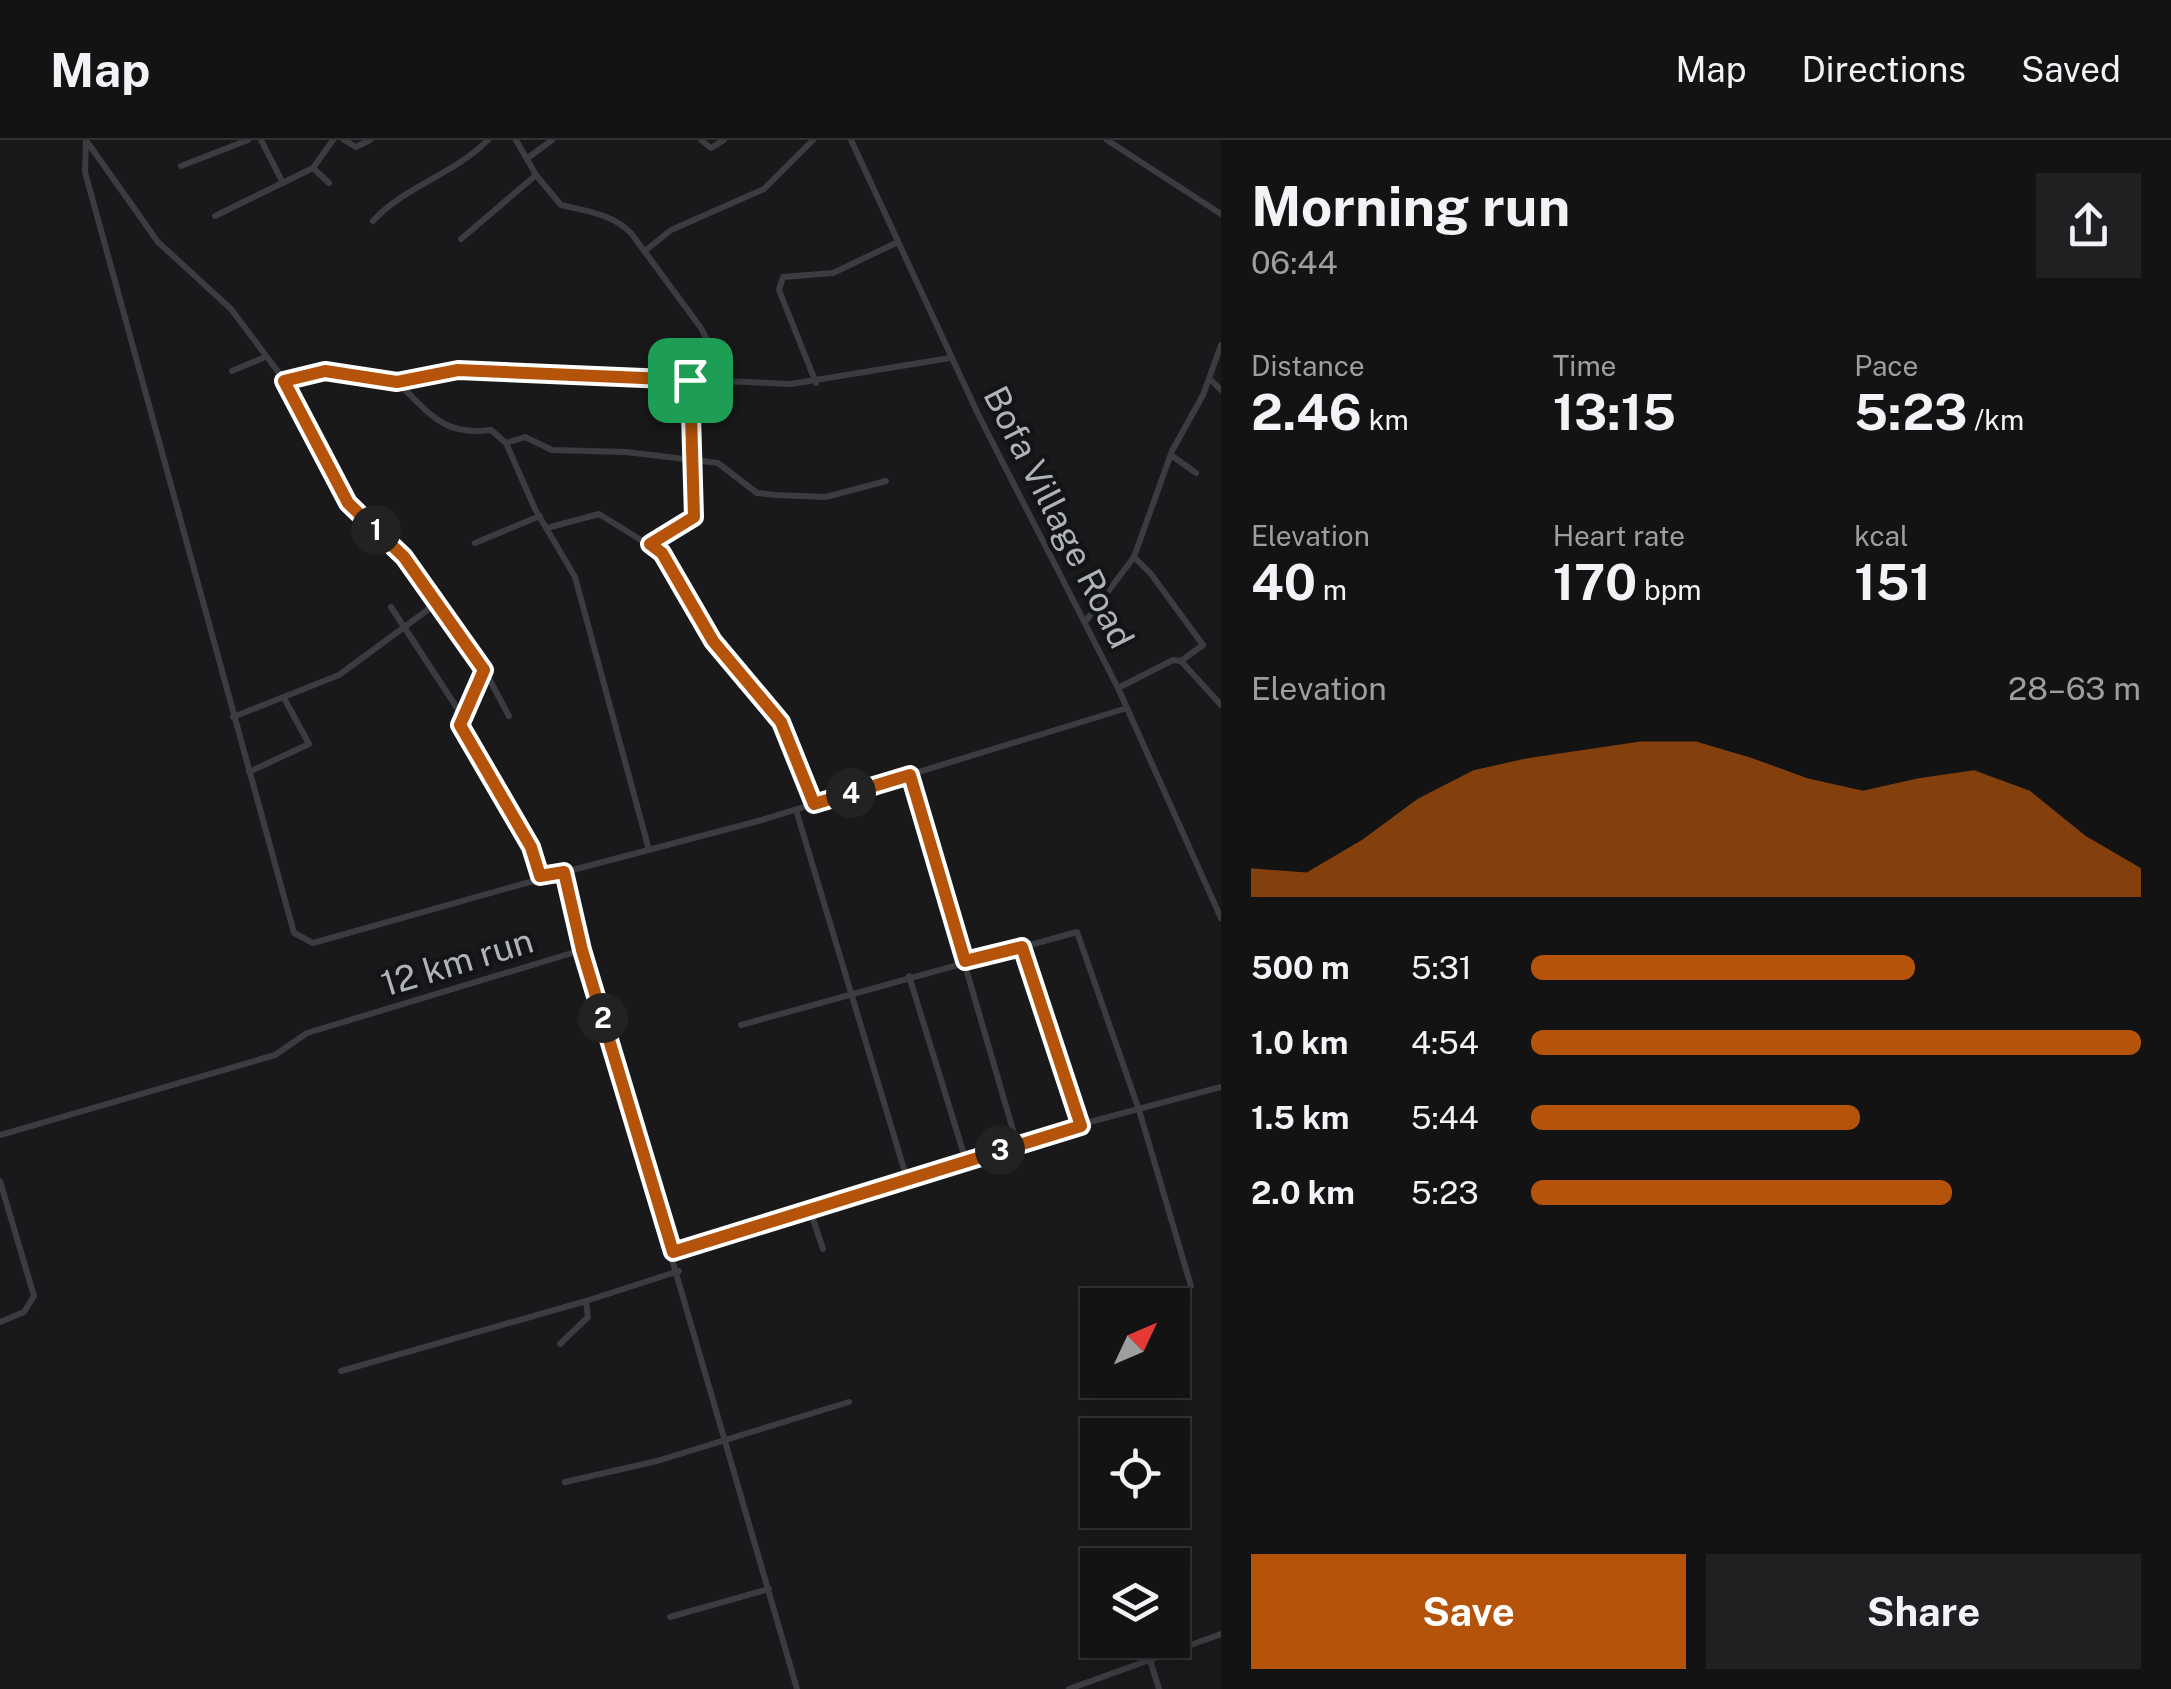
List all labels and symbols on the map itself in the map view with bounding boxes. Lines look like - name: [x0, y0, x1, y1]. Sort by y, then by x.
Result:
- pin: [648, 338, 733, 423]
- street label: Bofa Village Road: [975, 379, 1143, 655]
- pin: 1: [351, 505, 401, 555]
- pin: 4: [826, 768, 876, 818]
- street label: 12 km run: [376, 920, 538, 1004]
- pin: 2: [578, 993, 628, 1043]
- pin: 3: [975, 1125, 1025, 1175]
- north arrow: [1080, 1288, 1190, 1398]

